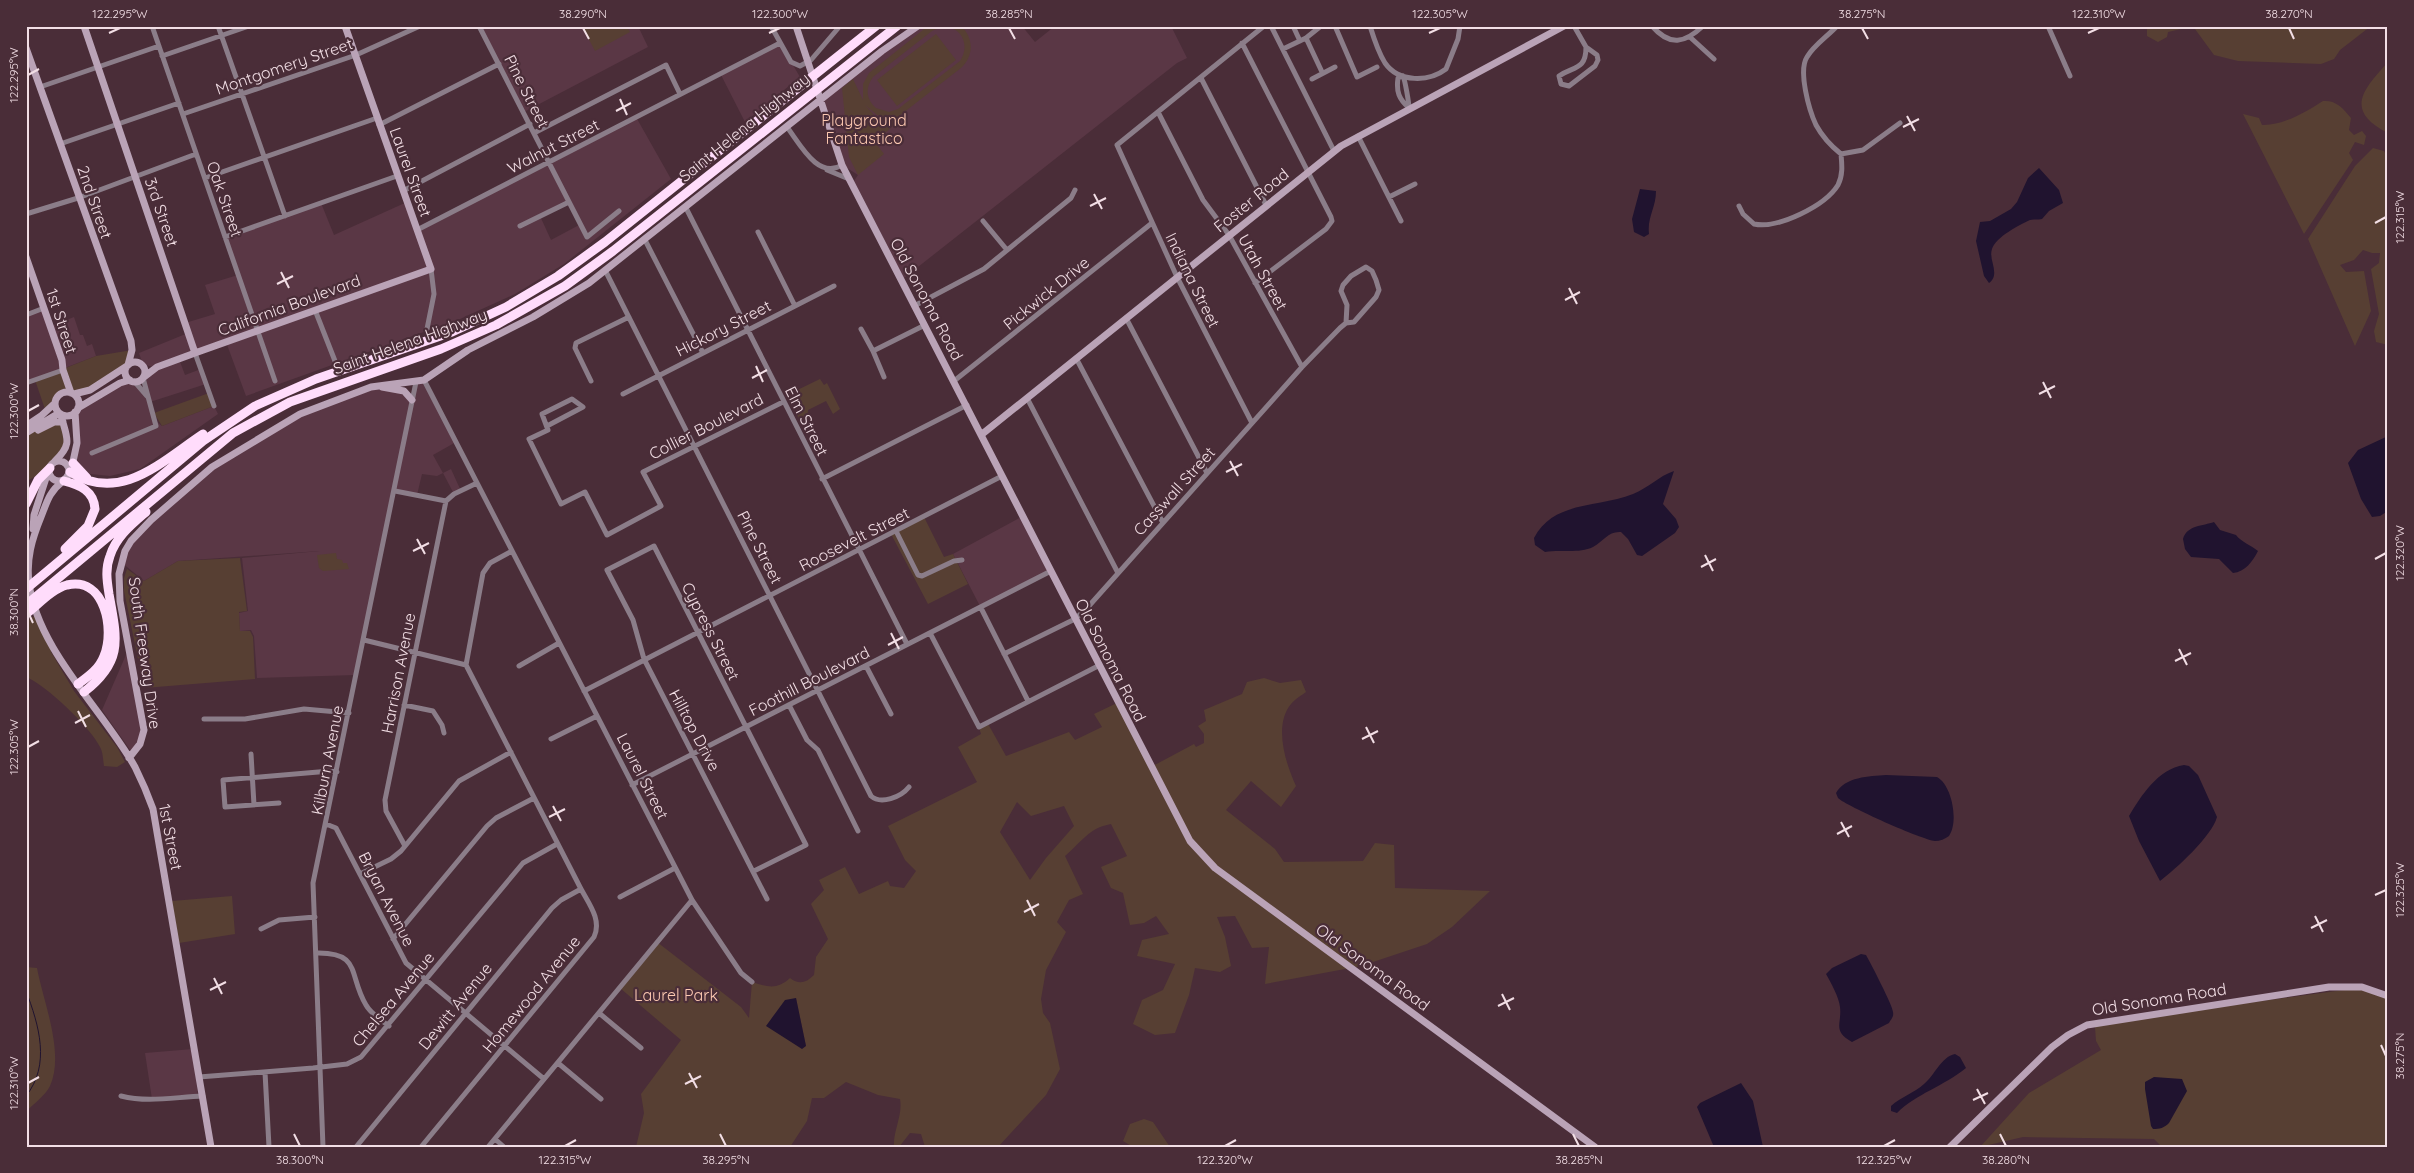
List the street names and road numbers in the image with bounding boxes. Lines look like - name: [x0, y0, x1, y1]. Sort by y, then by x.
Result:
- street label: Montgomery Street: [213, 33, 355, 99]
- street label: Pine Street: [500, 51, 554, 131]
- street label: Saint Helena Highway: [675, 68, 813, 186]
- street label: Walnut Street: [504, 114, 602, 178]
- street label: Laurel Street: [386, 125, 436, 219]
- street label: Oak Street: [203, 159, 247, 239]
- street label: 2nd Street: [73, 163, 117, 241]
- street label: Foster Road: [1210, 164, 1292, 236]
- street label: 3rd Street: [141, 175, 183, 249]
- street label: Indiana Street: [1161, 229, 1225, 331]
- street label: Utah Street: [1234, 231, 1292, 313]
- street label: Old Sonoma Road: [886, 234, 968, 364]
- street label: Pickwick Drive: [999, 252, 1093, 334]
- street label: California Boulevard: [215, 270, 363, 340]
- street label: 1st Street: [42, 286, 82, 356]
- street label: Hickory Street: [672, 295, 774, 361]
- street label: Saint Helena Highway: [330, 304, 490, 378]
- street label: Elm Street: [781, 383, 833, 459]
- street label: Collier Boulevard: [645, 389, 767, 463]
- street label: Casswall Street: [1129, 443, 1219, 539]
- street label: Roosevelt Street: [796, 503, 912, 575]
- street label: Pine Street: [733, 507, 787, 587]
- street label: South Freeway Drive: [124, 576, 166, 730]
- street label: Cypress Street: [678, 579, 744, 683]
- street label: Old Sonoma Road: [1071, 595, 1151, 725]
- street label: Harrison Avenue: [376, 611, 420, 735]
- street label: Foothill Boulevard: [745, 642, 873, 720]
- street label: Hilltop Drive: [665, 686, 725, 774]
- street label: Kilburn Avenue: [307, 704, 347, 816]
- street label: Laurel Street: [613, 730, 673, 822]
- street label: 1st Street: [155, 802, 187, 872]
- street label: Bryan Avenue: [355, 848, 419, 950]
- street label: Old Sonoma Road: [1312, 919, 1434, 1015]
- street label: Homewood Avenue: [478, 931, 584, 1057]
- street label: Chelsea Avenue: [348, 948, 438, 1050]
- street label: Dewitt Avenue: [414, 958, 496, 1054]
- street label: Old Sonoma Road: [2090, 979, 2228, 1019]

